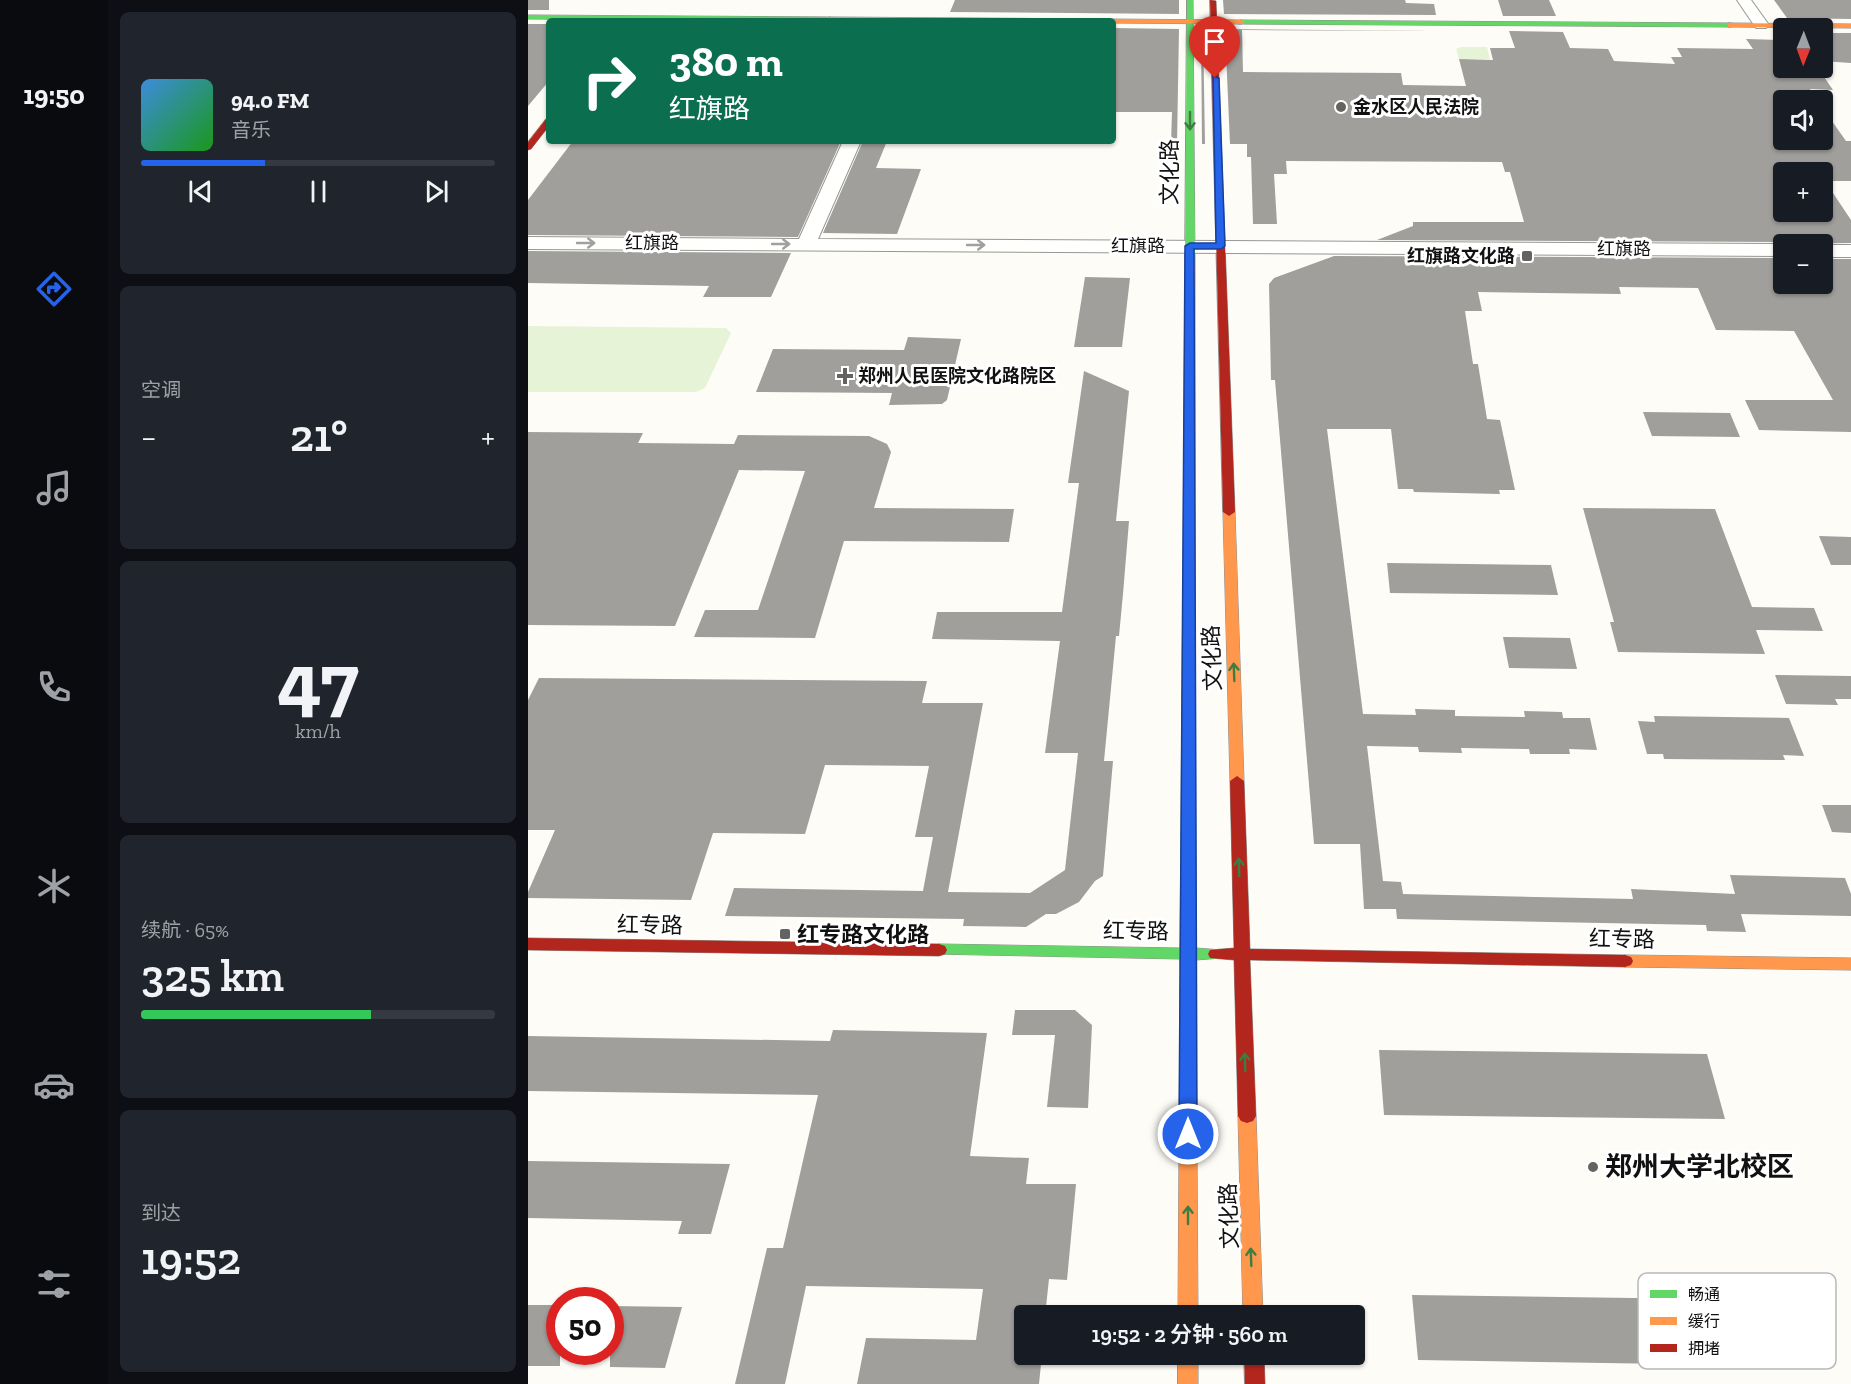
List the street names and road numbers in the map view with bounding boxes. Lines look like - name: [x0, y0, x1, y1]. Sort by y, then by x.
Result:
- street label: 文化路: [1156, 139, 1183, 205]
- street label: 红旗路: [625, 232, 679, 254]
- street label: 红旗路: [1111, 235, 1165, 257]
- street label: 红旗路: [1597, 238, 1651, 260]
- street label: 文化路: [1197, 625, 1227, 691]
- street label: 红专路: [617, 911, 683, 939]
- street label: 红专路: [1103, 917, 1169, 945]
- street label: 红专路: [1589, 925, 1655, 953]
- street label: 文化路: [1214, 1183, 1244, 1249]

